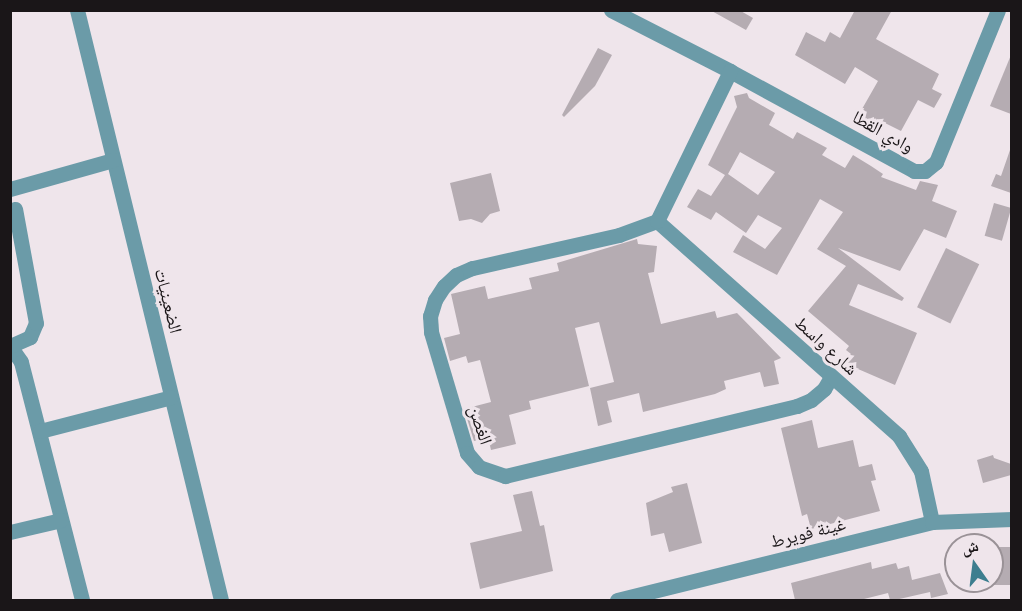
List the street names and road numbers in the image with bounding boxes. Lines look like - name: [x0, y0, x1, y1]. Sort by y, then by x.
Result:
- street label: وادي القطا: [849, 106, 917, 158]
- street label: الضعينيات: [150, 266, 186, 336]
- street label: شارع واسط: [790, 312, 862, 380]
- street label: الغصن: [463, 403, 497, 447]
- street label: غينة فويرط: [768, 513, 848, 553]

